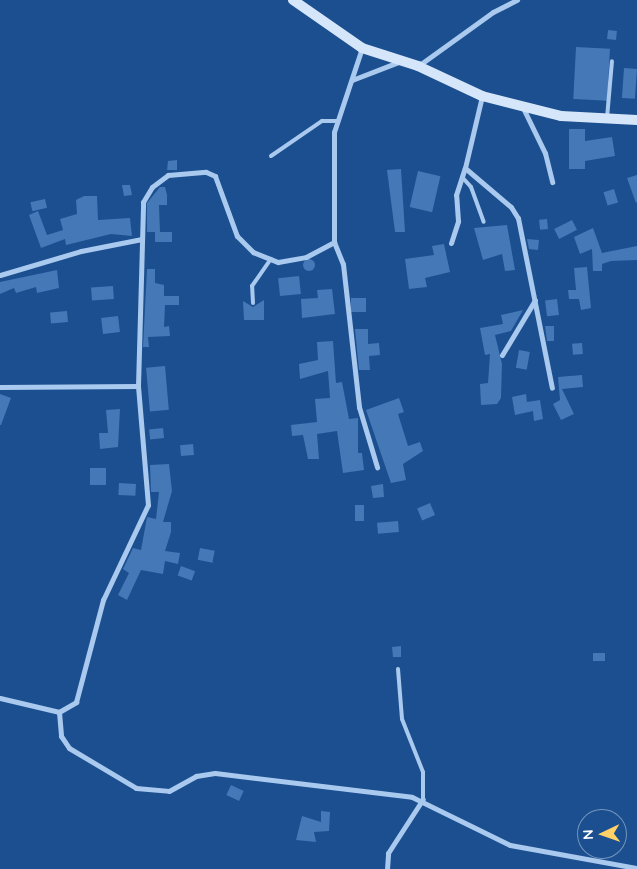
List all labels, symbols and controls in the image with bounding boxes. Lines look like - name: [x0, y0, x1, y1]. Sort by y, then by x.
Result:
- north arrow: [577, 809, 627, 859]
- text: N: [579, 829, 597, 840]

